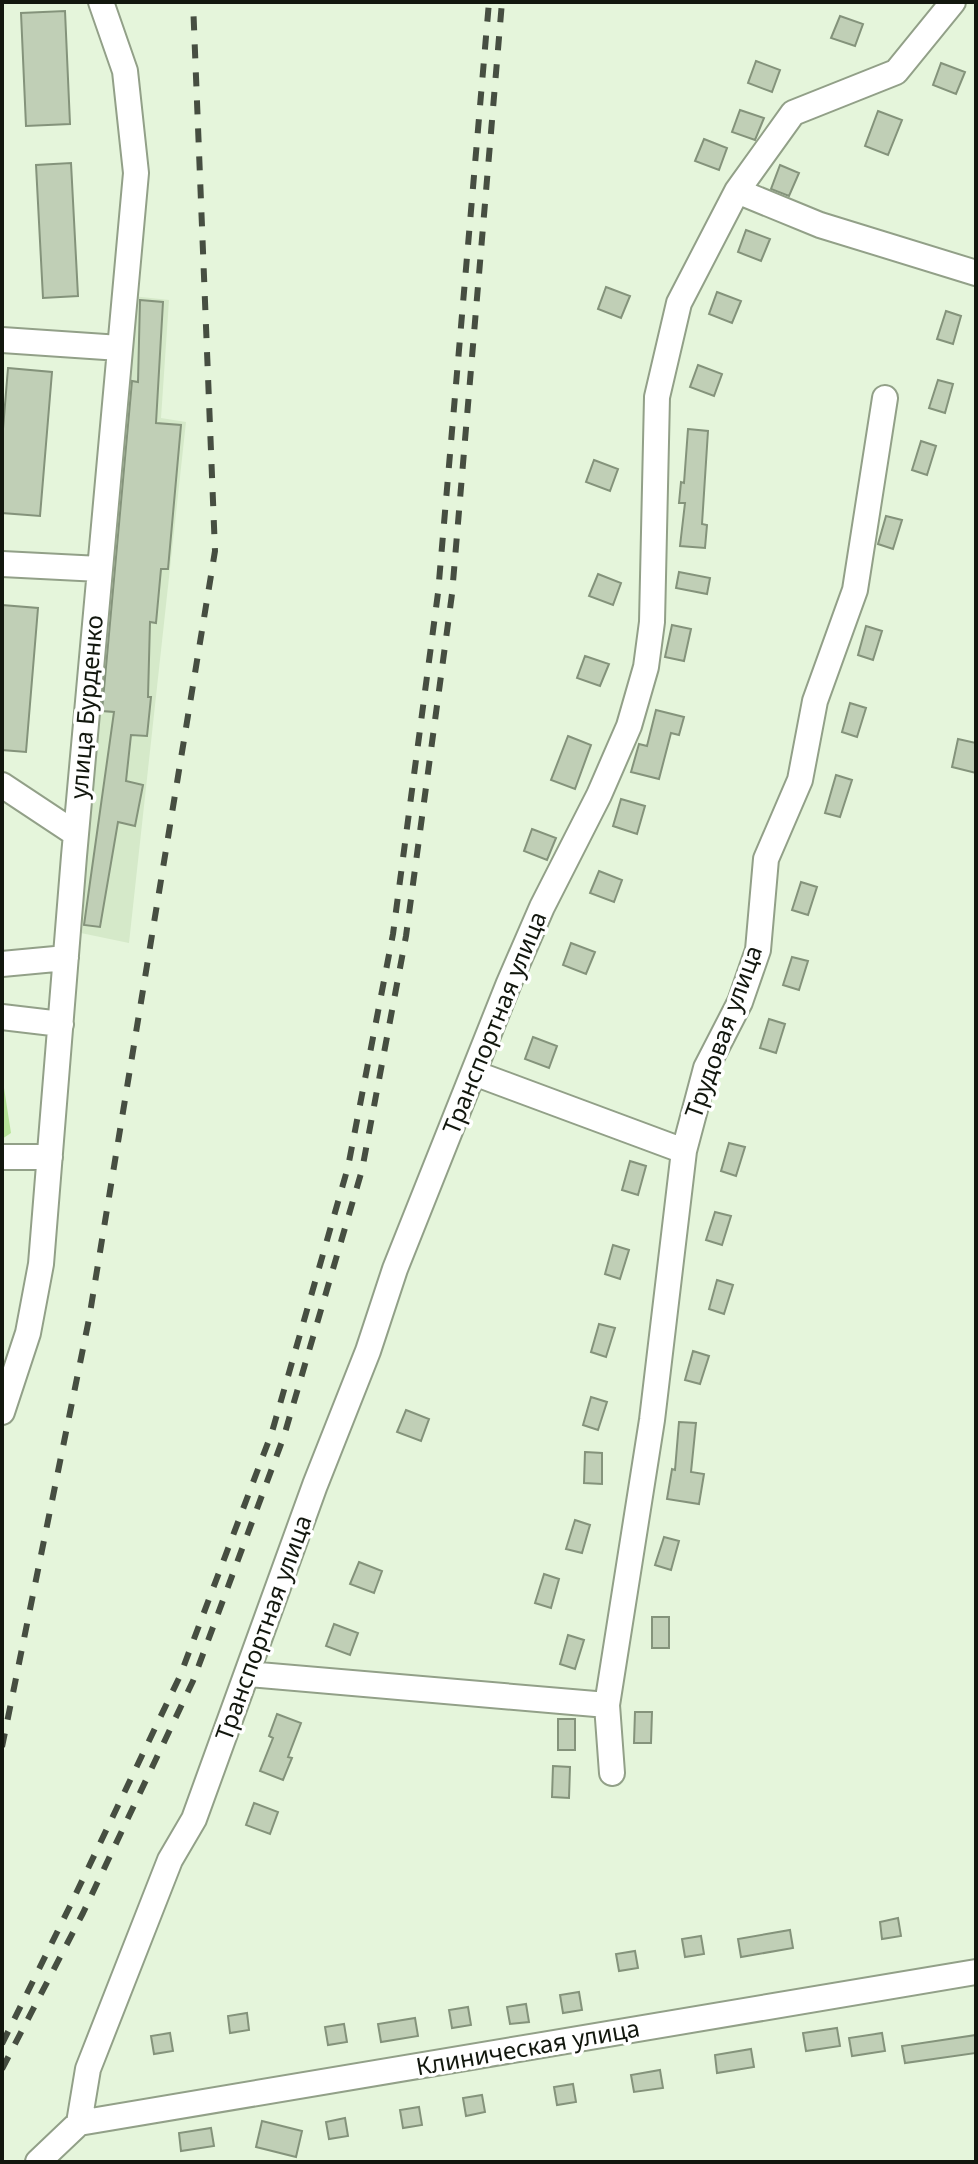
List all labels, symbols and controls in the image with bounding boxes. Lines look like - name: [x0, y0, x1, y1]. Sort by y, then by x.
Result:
- street label: улица Бурденко: [61, 614, 110, 800]
- street label: Транспортная улица: [434, 906, 553, 1139]
- street label: Трудовая улица: [676, 941, 769, 1122]
- street label: Транспортная улица: [206, 1510, 319, 1745]
- street label: Клиническая улица: [413, 2011, 642, 2082]

